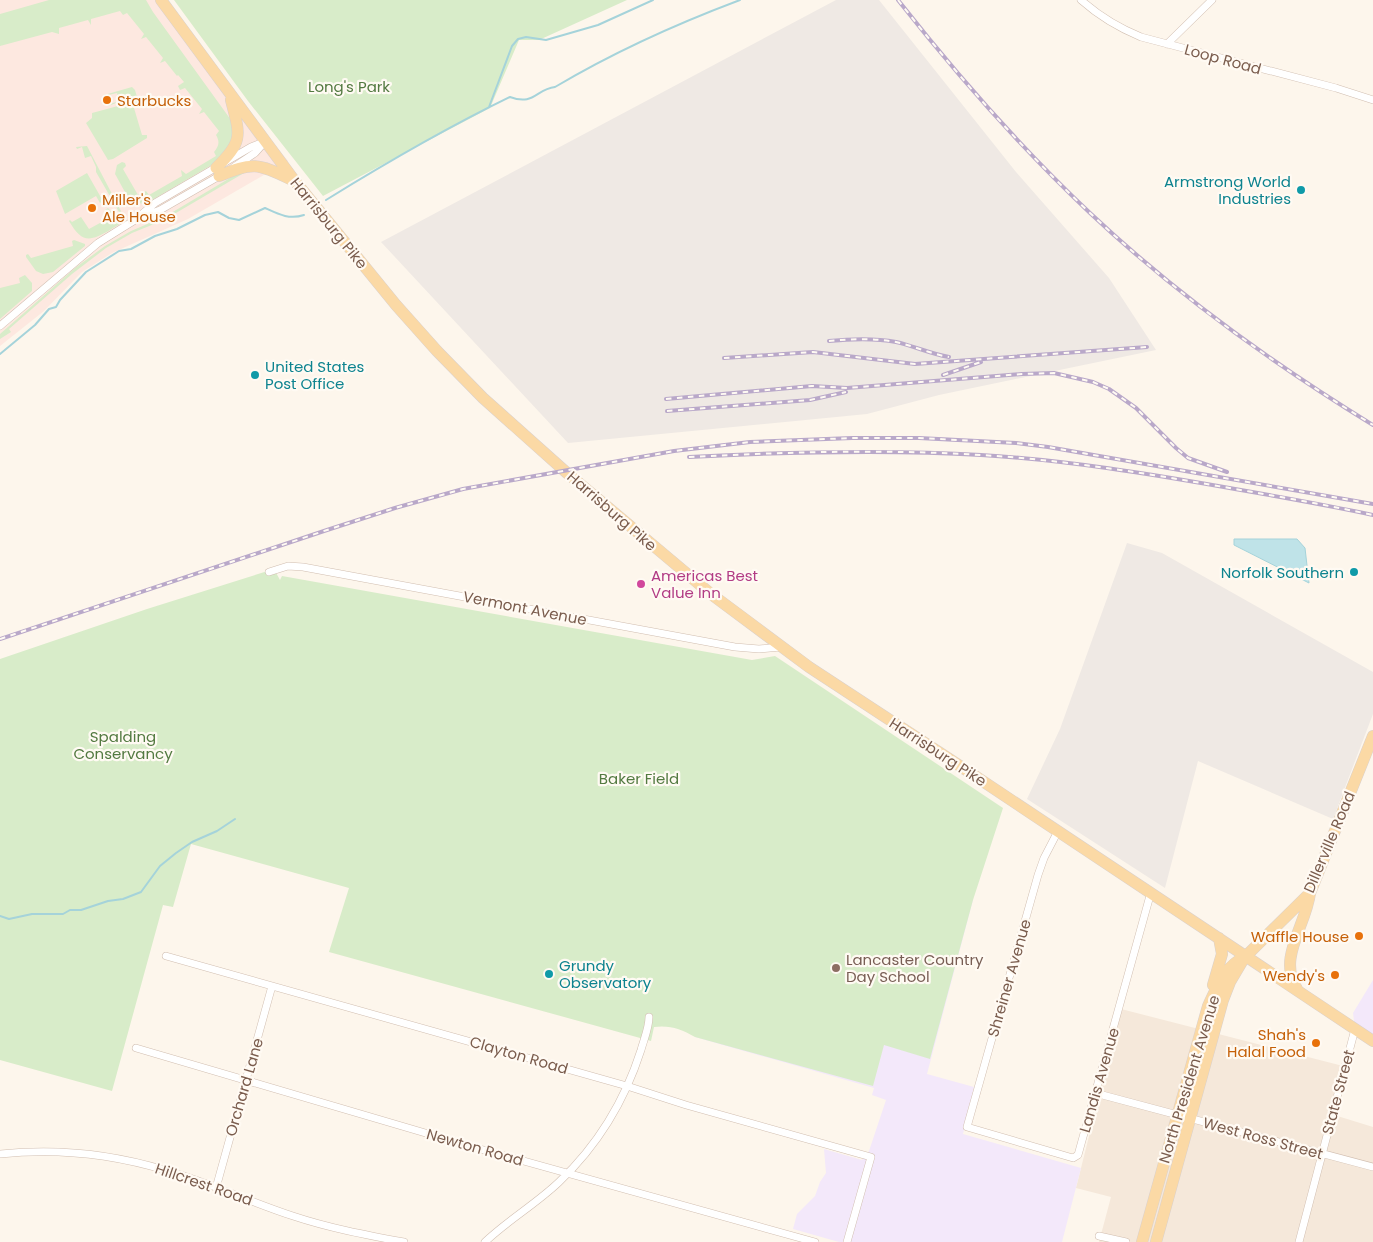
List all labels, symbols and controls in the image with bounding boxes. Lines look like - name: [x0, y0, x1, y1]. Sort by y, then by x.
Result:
- street label: Loop Road: [1182, 39, 1264, 79]
- park label: Long's Park: [308, 76, 390, 97]
- place label: Starbucks: [117, 90, 192, 111]
- marker: Starbucks: [101, 94, 113, 106]
- place label: Armstrong World Industries: [1164, 171, 1291, 209]
- street label: Harrisburg Pike: [286, 173, 372, 273]
- marker: Armstrong World Industries: [1295, 184, 1307, 196]
- place label: Miller's Ale House: [102, 189, 176, 227]
- marker: Miller's Ale House: [86, 202, 98, 214]
- place label: United States Post Office: [265, 356, 364, 394]
- marker: United States Post Office: [249, 369, 261, 381]
- street label: Harrisburg Pike: [563, 466, 661, 556]
- place label: Norfolk Southern: [1221, 562, 1344, 583]
- place label: Americas Best Value Inn: [651, 565, 758, 603]
- marker: Norfolk Southern: [1348, 566, 1360, 578]
- marker: Americas Best Value Inn: [635, 578, 647, 590]
- street label: Vermont Avenue: [461, 586, 589, 630]
- street label: Harrisburg Pike: [885, 713, 991, 791]
- park label: Spalding Conservancy: [73, 726, 173, 764]
- park label: Baker Field: [599, 768, 679, 789]
- street label: Dillerville Road: [1298, 788, 1360, 896]
- street label: Shreiner Avenue: [982, 917, 1036, 1039]
- place label: Waffle House: [1251, 926, 1349, 947]
- marker: Waffle House: [1353, 930, 1365, 942]
- place label: Lancaster Country Day School: [846, 949, 984, 987]
- place label: Grundy Observatory: [559, 955, 652, 993]
- marker: Lancaster Country Day School: [830, 962, 842, 974]
- place label: Wendy's: [1263, 965, 1325, 986]
- marker: Grundy Observatory: [543, 968, 555, 980]
- marker: Wendy's: [1329, 969, 1341, 981]
- street label: North President Avenue: [1153, 992, 1225, 1166]
- place label: Shah's Halal Food: [1227, 1024, 1306, 1062]
- street label: Landis Avenue: [1074, 1025, 1124, 1135]
- street label: Clayton Road: [467, 1031, 571, 1079]
- street label: Orchard Lane: [220, 1035, 268, 1139]
- marker: Shah's Halal Food: [1310, 1037, 1322, 1049]
- street label: State Street: [1317, 1047, 1359, 1137]
- street label: West Ross Street: [1201, 1112, 1325, 1164]
- street label: Newton Road: [424, 1123, 526, 1171]
- street label: Hillcrest Road: [152, 1158, 256, 1210]

